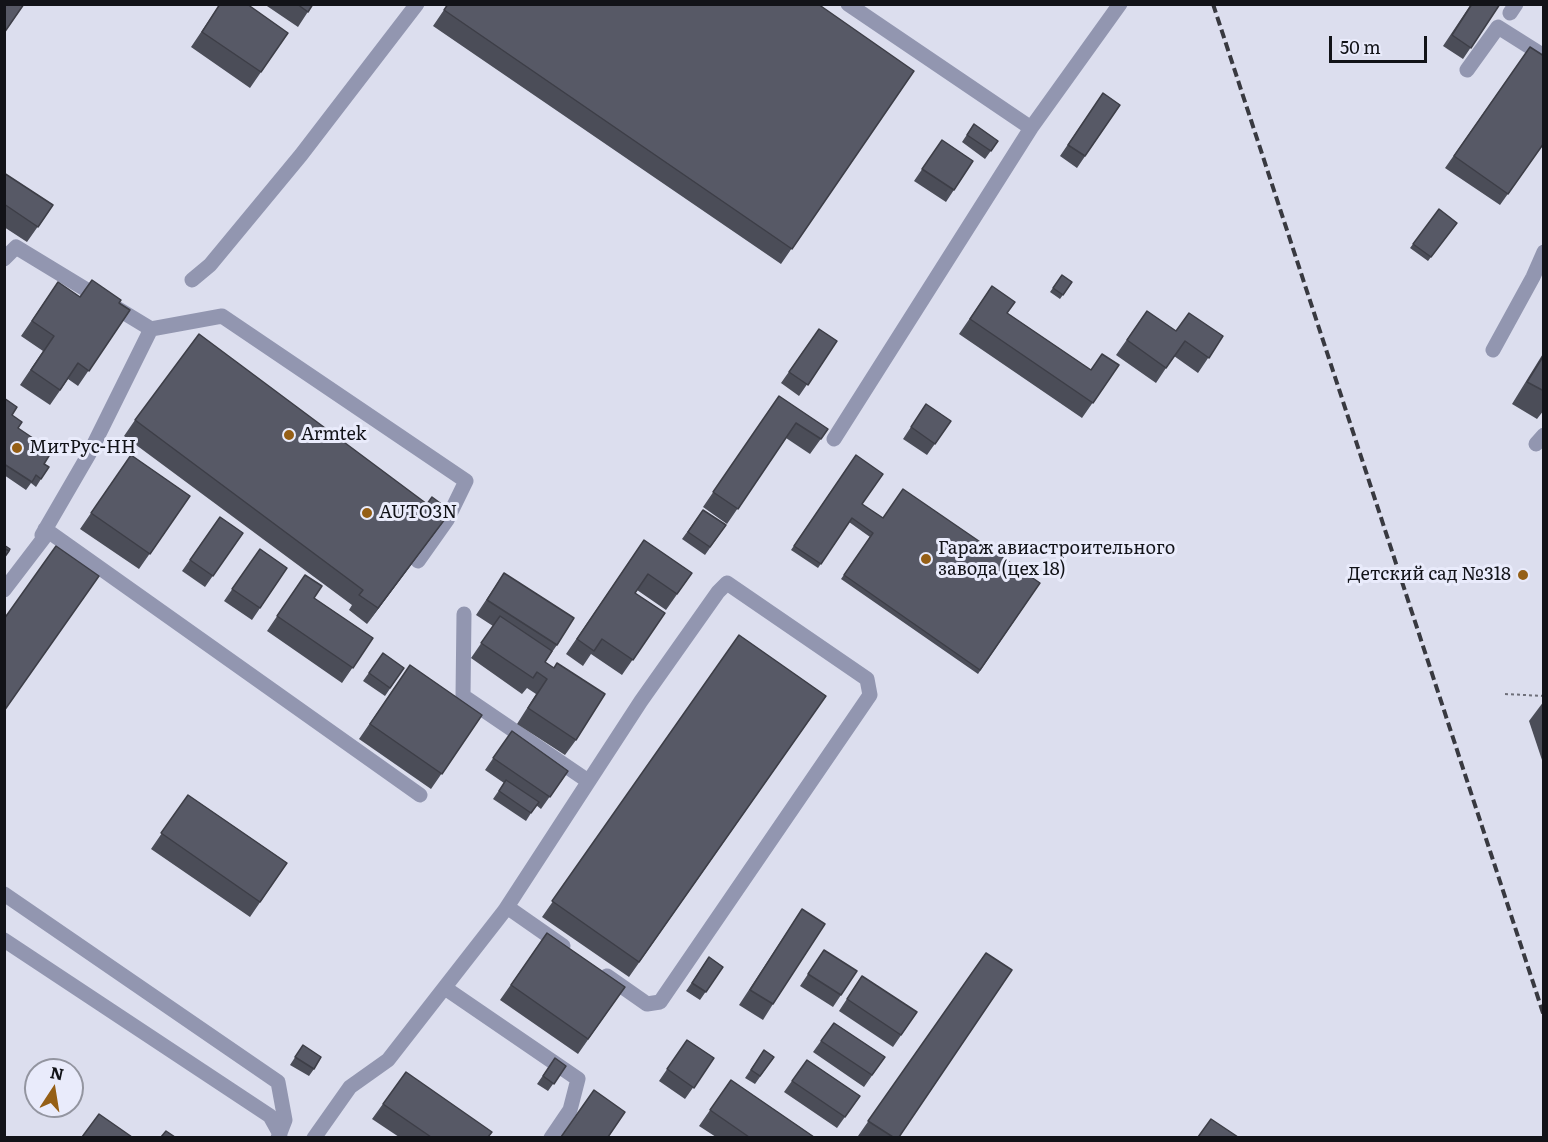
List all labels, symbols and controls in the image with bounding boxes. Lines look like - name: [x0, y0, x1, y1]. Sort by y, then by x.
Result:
- scale bar: [1332, 24, 1430, 62]
- text: 50 m: [1340, 33, 1381, 60]
- place label: Armtek: [301, 424, 367, 446]
- marker: Armtek: [282, 428, 296, 442]
- place label: МитРус-НН: [29, 437, 136, 459]
- marker: МитРус-НН: [10, 441, 24, 455]
- place label: AUTO3N: [379, 502, 457, 524]
- marker: AUTO3N: [360, 506, 374, 520]
- place label: Гараж авиастроительного завода (цех 18): [938, 538, 1175, 580]
- marker: Гараж авиастроительного завода (цех 18): [919, 552, 933, 566]
- place label: Детский сад №318: [1348, 564, 1511, 586]
- marker: Детский сад №318: [1516, 568, 1530, 582]
- north arrow: [24, 1058, 84, 1118]
- text: N: [48, 1059, 66, 1085]

